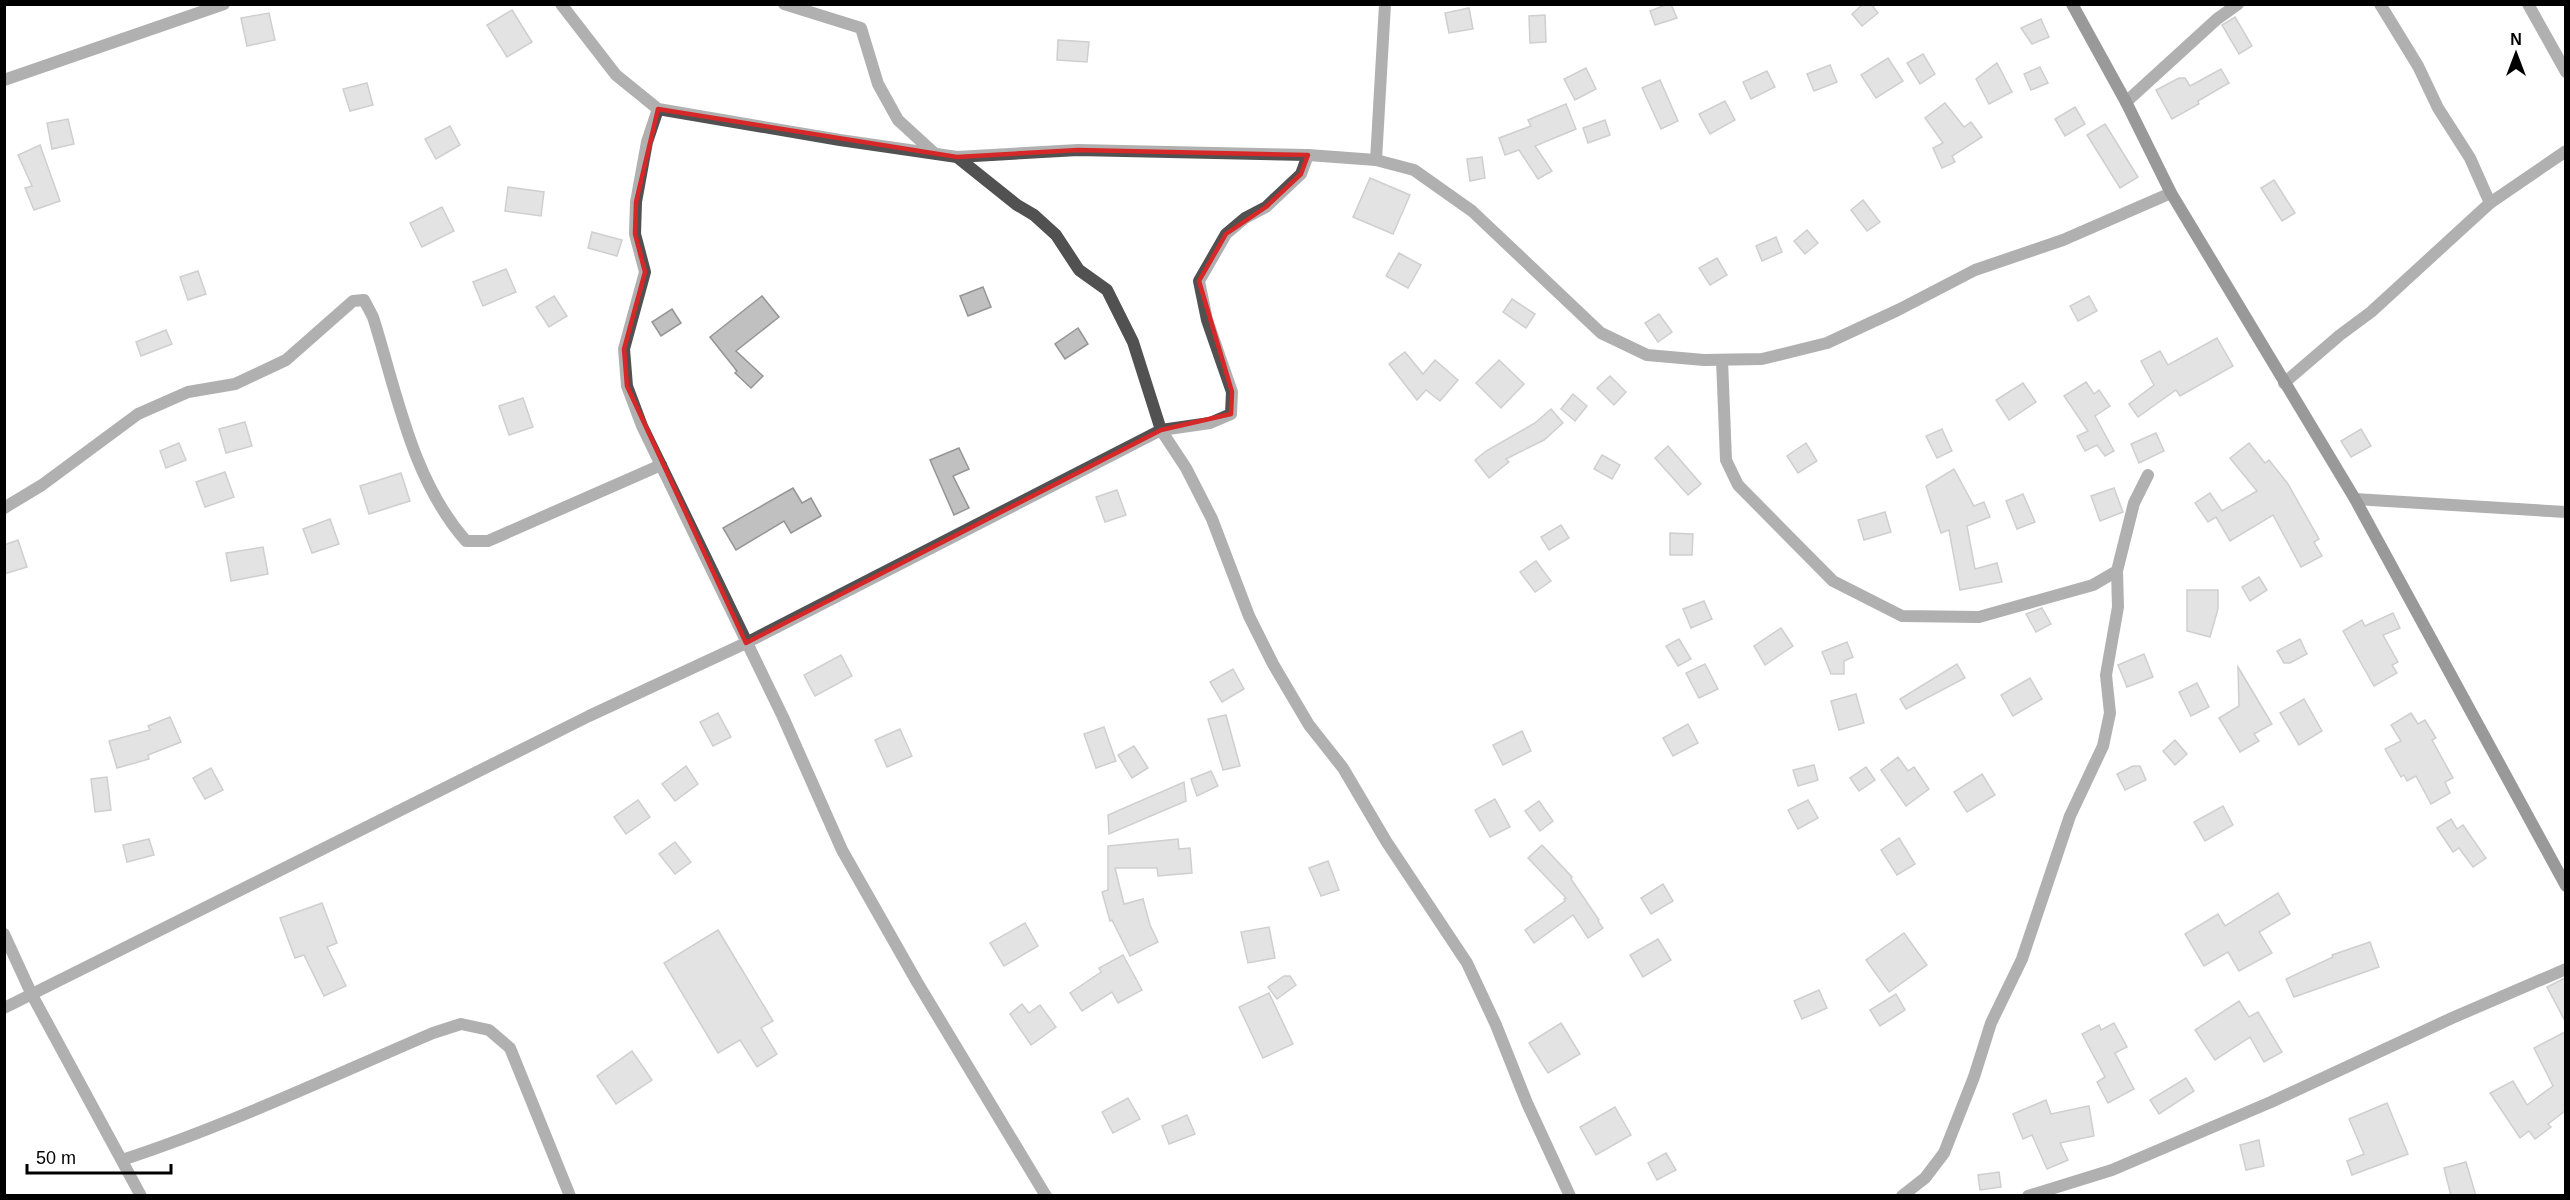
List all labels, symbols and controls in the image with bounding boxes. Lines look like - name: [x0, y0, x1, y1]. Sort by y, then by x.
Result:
- north arrow: [2486, 24, 2546, 84]
- text: N: [2510, 31, 2522, 48]
- scale bar: [27, 1137, 171, 1175]
- text: 50 m: [36, 1148, 76, 1168]

